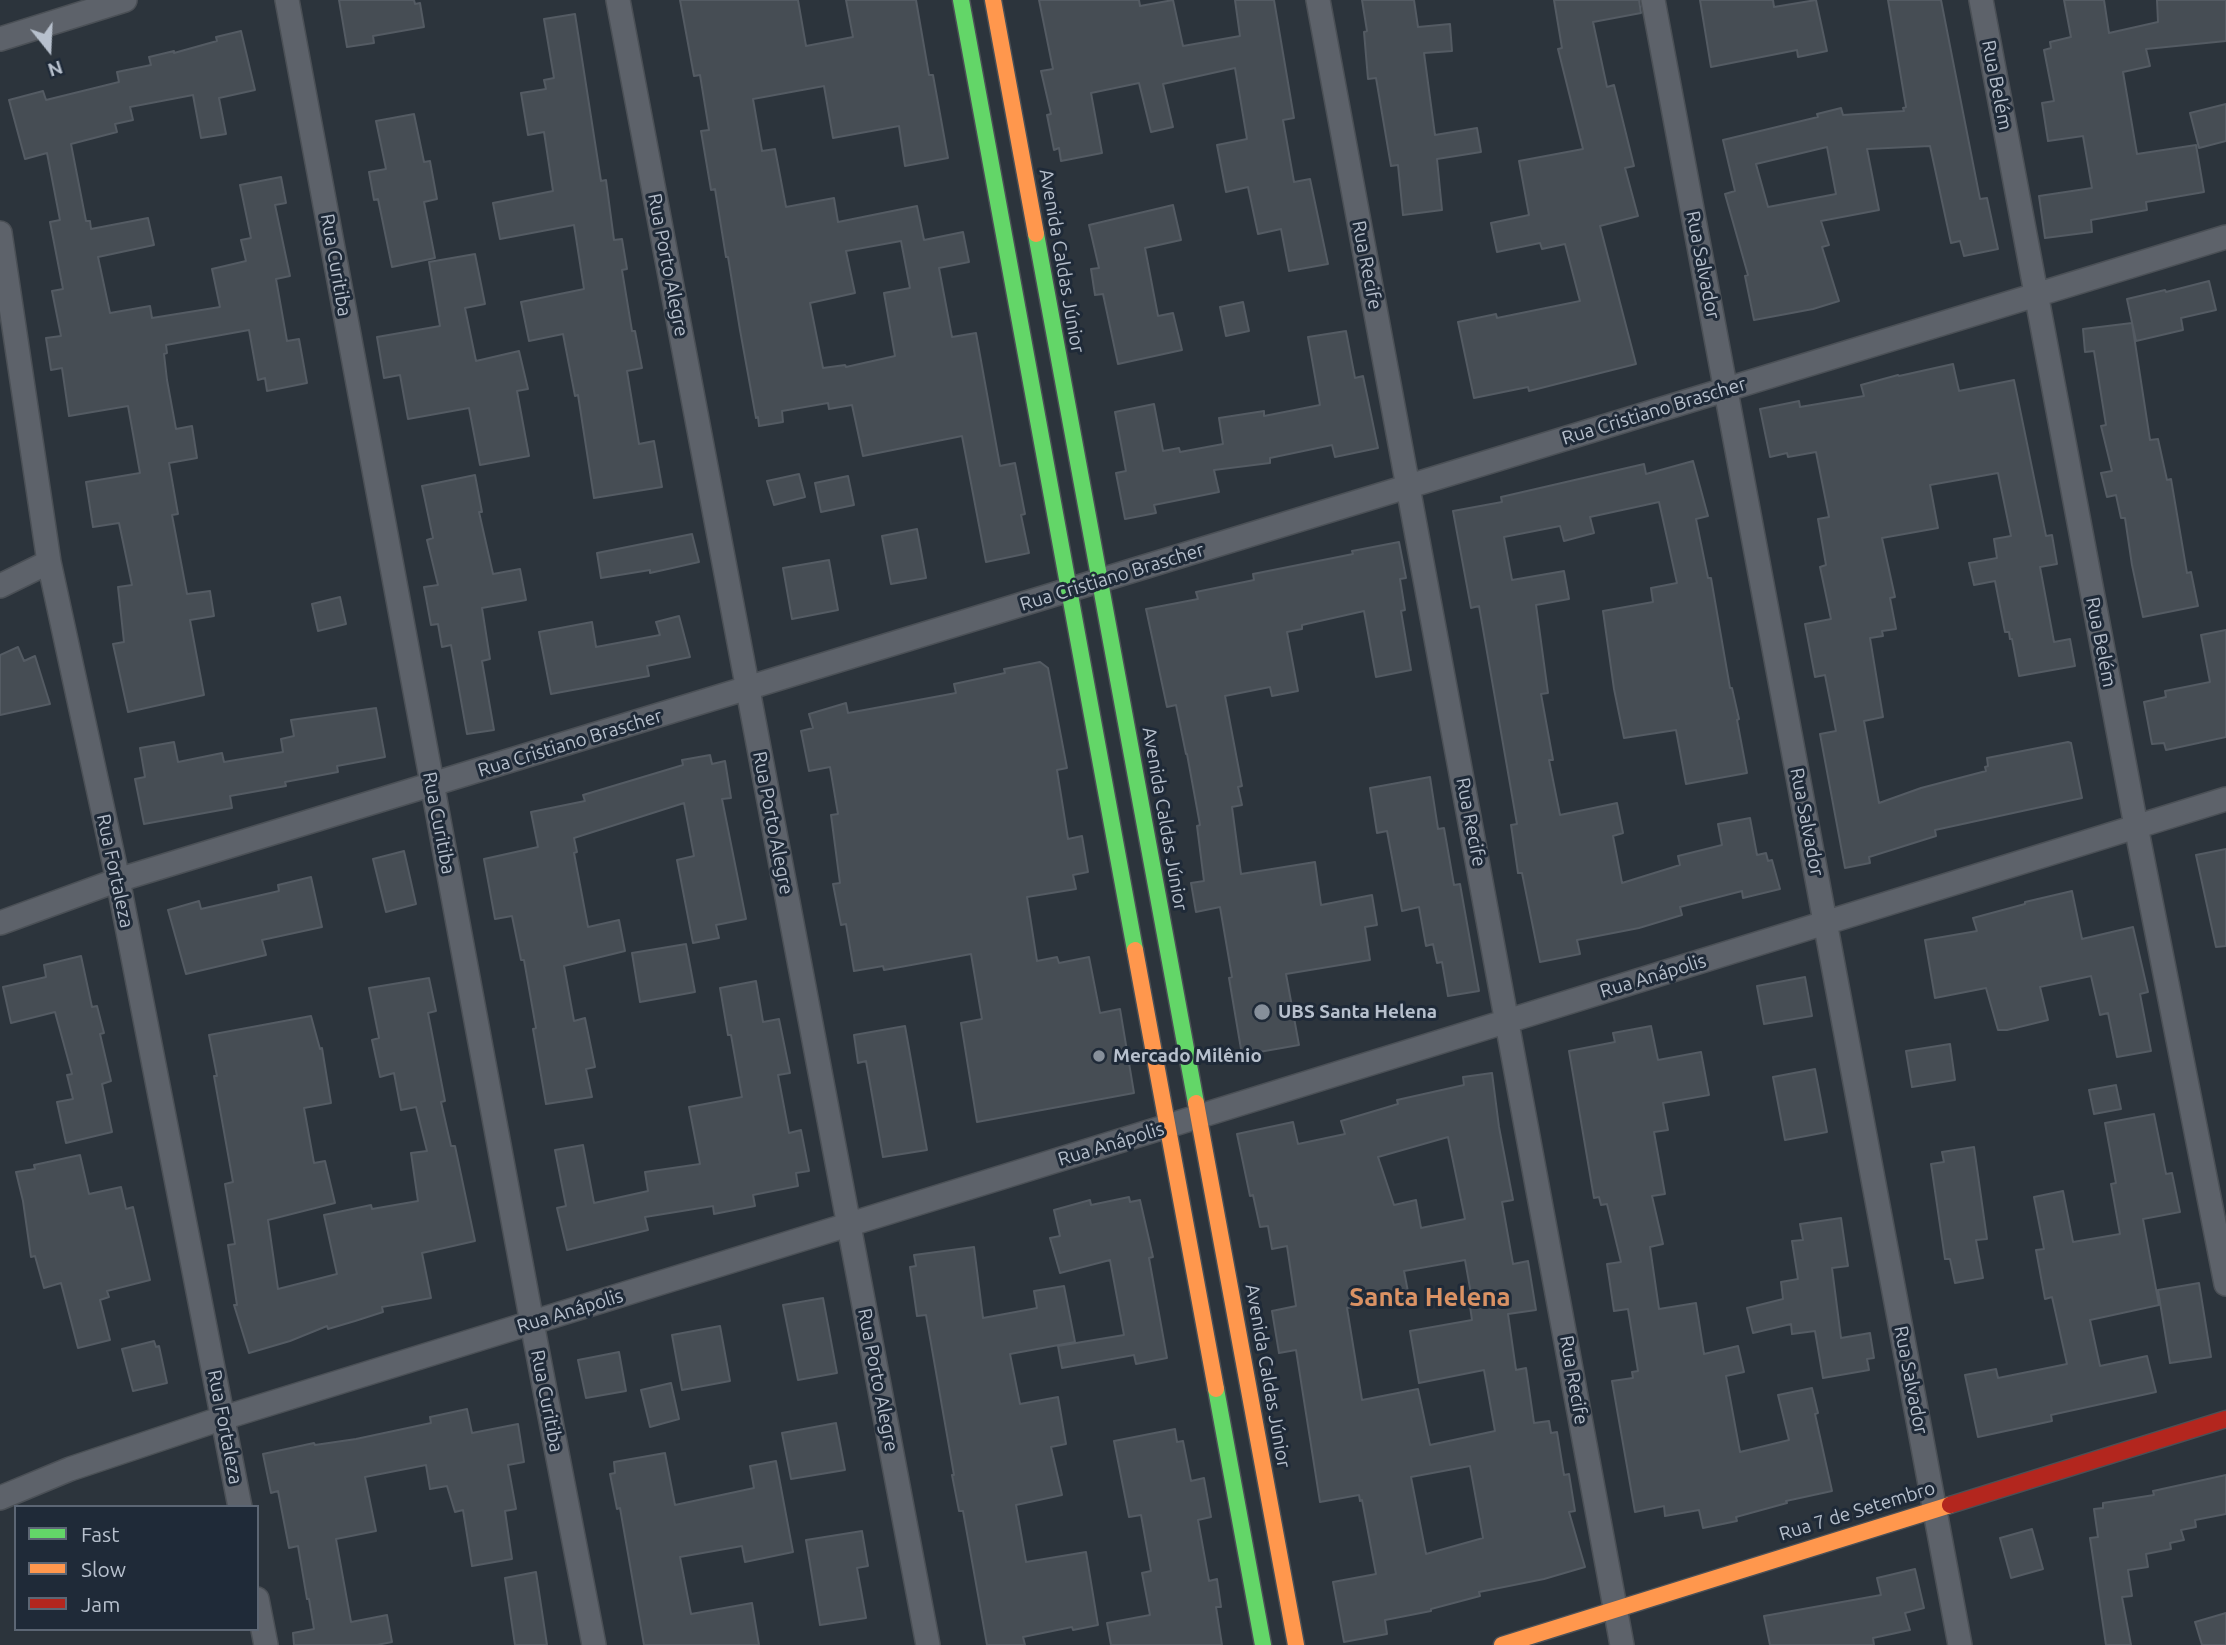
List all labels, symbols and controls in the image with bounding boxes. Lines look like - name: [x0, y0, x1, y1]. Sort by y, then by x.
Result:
- north arrow: [14, 14, 84, 84]
- street label: Rua Belém: [1977, 38, 2017, 132]
- text: N: [45, 56, 66, 82]
- street label: Avenida Caldas Júnior: [1035, 167, 1089, 355]
- street label: Rua Porto Alegre: [643, 191, 693, 339]
- street label: Rua Salvador: [1681, 209, 1725, 321]
- street label: Rua Curitiba: [316, 212, 356, 318]
- street label: Rua Recife: [1347, 219, 1387, 311]
- street label: Rua Cristiano Brascher: [1559, 372, 1749, 450]
- street label: Rua Cristiano Brascher: [1017, 538, 1207, 616]
- street label: Rua Belém: [2081, 595, 2121, 689]
- street label: Rua Cristiano Brascher: [475, 704, 665, 782]
- street label: Avenida Caldas Júnior: [1138, 725, 1192, 913]
- street label: Rua Porto Alegre: [748, 749, 798, 897]
- street label: Rua Salvador: [1785, 766, 1829, 878]
- street label: Rua Curitiba: [418, 770, 460, 876]
- street label: Rua Recife: [1451, 776, 1491, 868]
- street label: Rua Fortaleza: [92, 812, 138, 930]
- street label: Rua Anápolis: [1597, 949, 1709, 1003]
- place label: UBS Santa Helena: [1278, 1001, 1437, 1023]
- marker: UBS Santa Helena: [1252, 1002, 1272, 1022]
- place label: Mercado Milênio: [1113, 1045, 1262, 1067]
- marker: Mercado Milênio: [1091, 1048, 1107, 1064]
- street label: Rua Anápolis: [1055, 1117, 1167, 1171]
- district label: Santa Helena: [1349, 1281, 1511, 1313]
- street label: Avenida Caldas Júnior: [1241, 1282, 1295, 1470]
- street label: Rua Anápolis: [514, 1284, 626, 1338]
- street label: Rua Porto Alegre: [853, 1306, 903, 1454]
- street label: Rua Salvador: [1889, 1324, 1933, 1436]
- street label: Rua Recife: [1555, 1334, 1593, 1426]
- street label: Rua Curitiba: [526, 1348, 568, 1454]
- street label: Rua Fortaleza: [203, 1368, 247, 1486]
- street label: Rua 7 de Setembro: [1776, 1476, 1938, 1546]
- legend: [14, 1505, 259, 1631]
- text: Fast: [81, 1522, 119, 1546]
- text: Slow: [81, 1557, 126, 1581]
- text: Jam: [81, 1592, 120, 1616]

